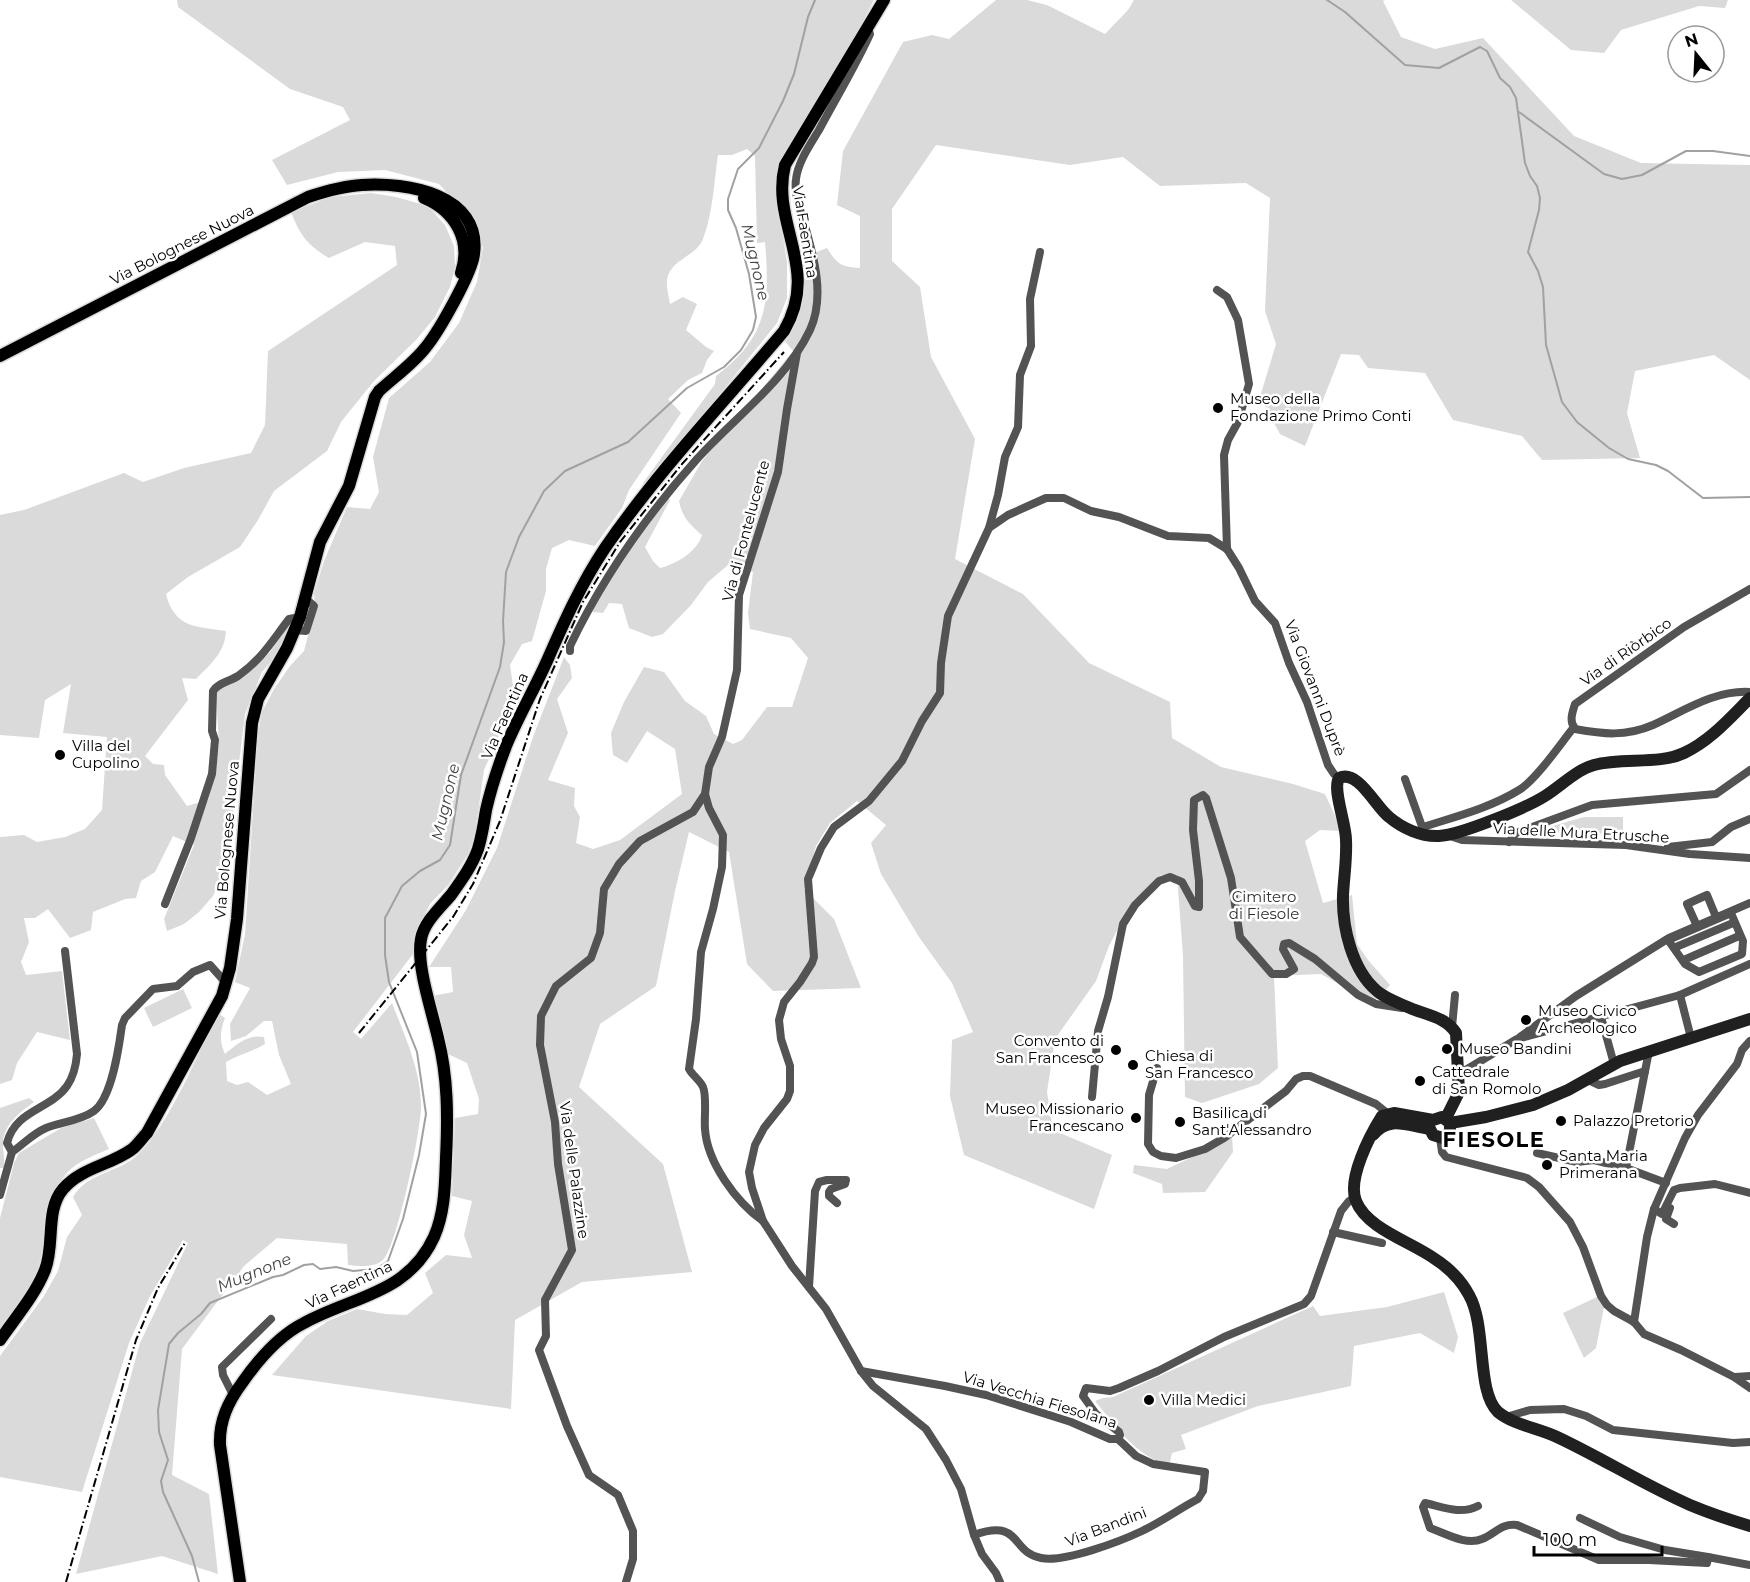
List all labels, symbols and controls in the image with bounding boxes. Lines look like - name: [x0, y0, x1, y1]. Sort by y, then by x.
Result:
- north arrow: [1666, 24, 1726, 84]
- text: N: [1682, 29, 1701, 51]
- street label: Via Faentina: [789, 184, 822, 280]
- street label: Via Bolognese Nuova: [107, 200, 257, 289]
- water label: Mugnone: [737, 222, 774, 302]
- place label: Museo della Fondazione Primo Conti: [1230, 389, 1412, 425]
- marker: Museo della Fondazione Primo Conti: [1211, 401, 1225, 415]
- street label: Via di Fontelucente: [718, 458, 773, 604]
- street label: Via di Riòrbico: [1576, 613, 1675, 690]
- street label: Via Giovanni Duprè: [1281, 617, 1350, 759]
- street label: Via Faentina: [477, 669, 532, 762]
- place label: Villa del Cupolino: [72, 736, 140, 772]
- marker: Villa del Cupolino: [53, 748, 67, 762]
- street label: Via Bolognese Nuova: [210, 760, 243, 920]
- water label: Mugnone: [427, 762, 464, 842]
- street label: Via delle Mura Etrusche: [1492, 818, 1670, 847]
- park label: Cimitero di Fiesole: [1229, 887, 1299, 923]
- place label: Museo Civico Archeologico: [1538, 1001, 1637, 1037]
- marker: Museo Civico Archeologico: [1519, 1013, 1533, 1027]
- place label: Convento di San Francesco: [996, 1031, 1104, 1067]
- place label: Museo Bandini: [1459, 1039, 1572, 1058]
- marker: Museo Bandini: [1440, 1042, 1454, 1056]
- marker: Convento di San Francesco: [1109, 1043, 1123, 1057]
- place label: Chiesa di San Francesco: [1145, 1046, 1253, 1082]
- marker: Chiesa di San Francesco: [1126, 1058, 1140, 1072]
- place label: Cattedrale di San Romolo: [1432, 1062, 1541, 1098]
- marker: Cattedrale di San Romolo: [1413, 1074, 1427, 1088]
- place label: Museo Missionario Francescano: [985, 1099, 1124, 1135]
- street label: Via delle Palazzine: [555, 1100, 594, 1240]
- place label: Basilica di Sant'Alessandro: [1192, 1103, 1312, 1139]
- marker: Museo Missionario Francescano: [1129, 1111, 1143, 1125]
- place label: Palazzo Pretorio: [1573, 1111, 1694, 1130]
- marker: Palazzo Pretorio: [1554, 1114, 1568, 1128]
- marker: Basilica di Sant'Alessandro: [1173, 1115, 1187, 1129]
- district label: FIESOLE: [1443, 1127, 1545, 1152]
- place label: Santa Maria Primerana: [1559, 1146, 1648, 1182]
- marker: Santa Maria Primerana: [1540, 1158, 1554, 1172]
- water label: Mugnone: [214, 1249, 294, 1296]
- street label: Via Faentina: [302, 1256, 395, 1313]
- street label: Via Vecchia Fiesolana: [961, 1367, 1120, 1432]
- place label: Villa Medici: [1161, 1390, 1246, 1409]
- marker: Villa Medici: [1142, 1393, 1156, 1407]
- street label: Via Bandini: [1062, 1502, 1149, 1551]
- scale bar: [1534, 1519, 1662, 1557]
- text: 100 m: [1543, 1529, 1597, 1551]

